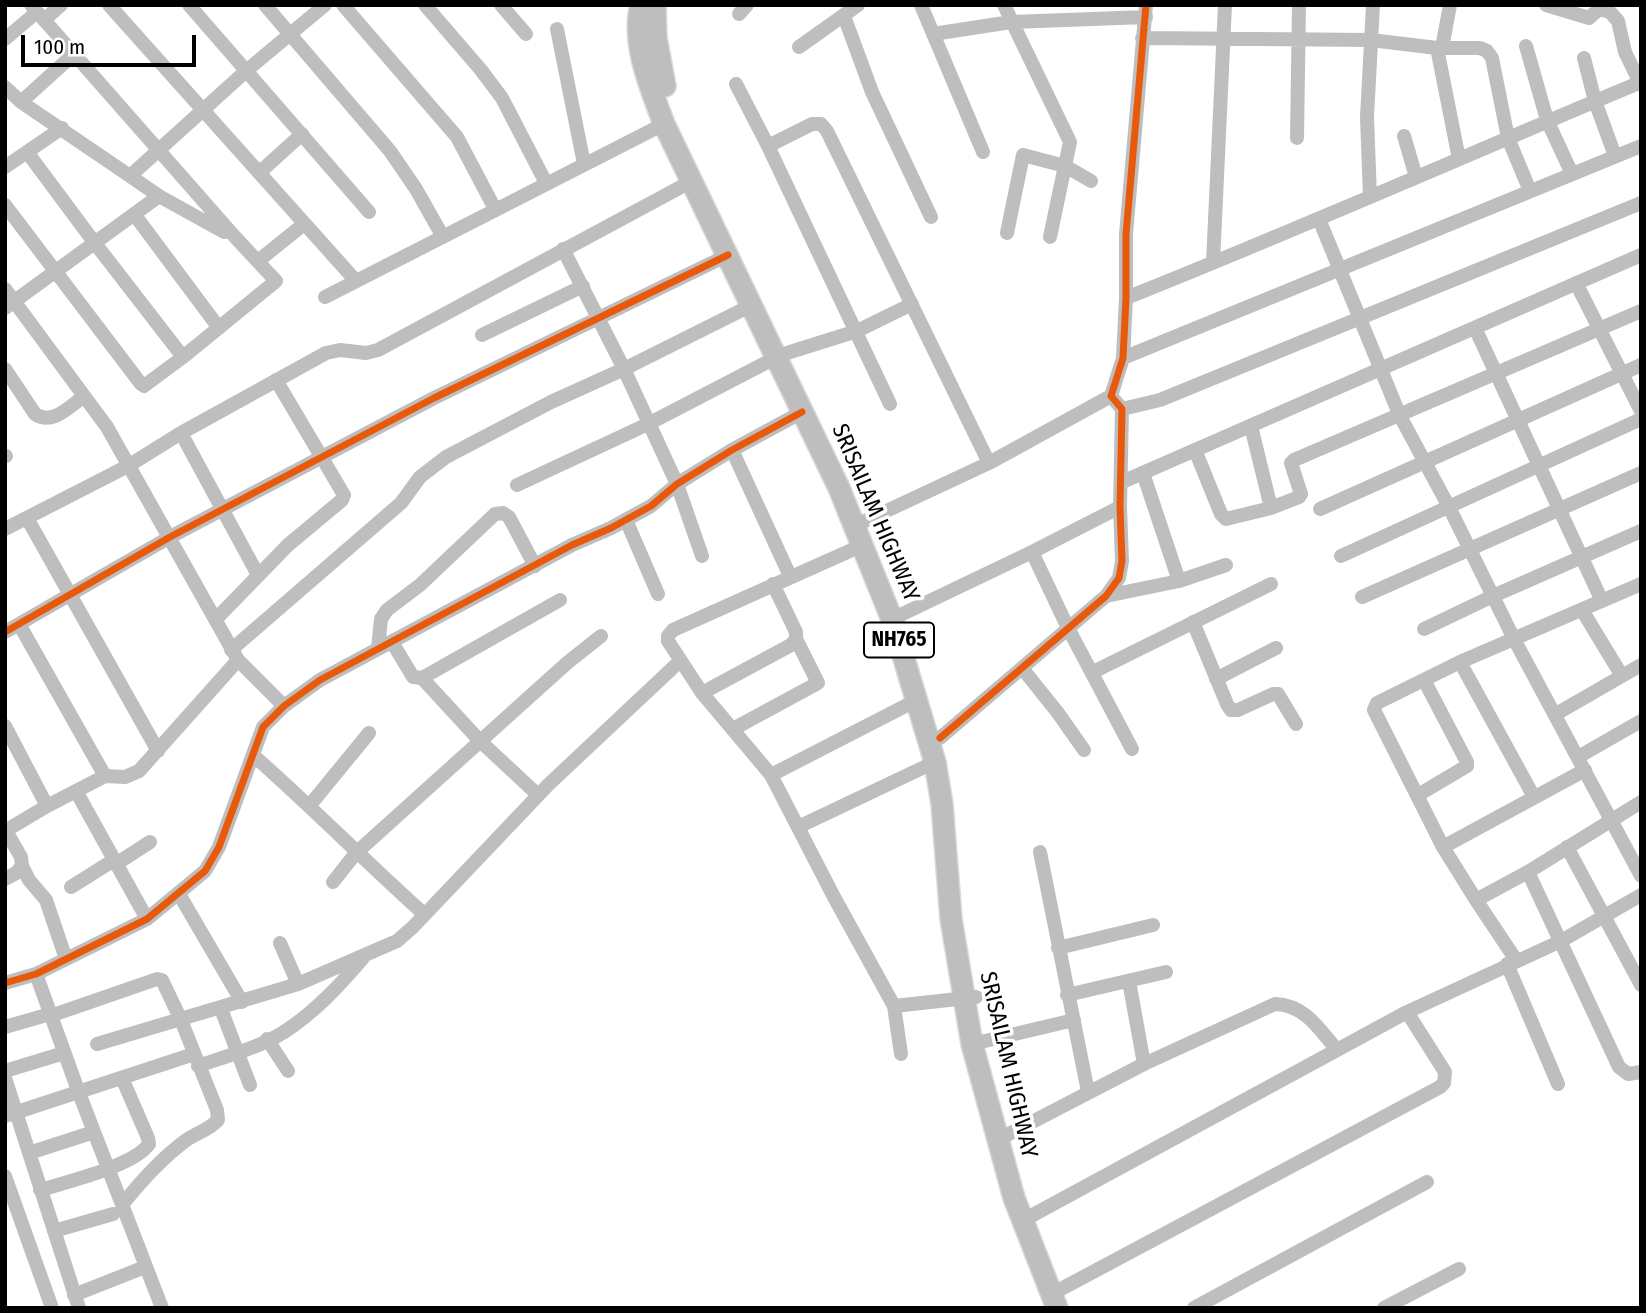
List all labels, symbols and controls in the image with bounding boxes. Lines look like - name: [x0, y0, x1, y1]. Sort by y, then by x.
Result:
- scale bar: [24, 21, 200, 65]
- text: 100 m: [34, 34, 85, 60]
- street label: SRISAILAM HIGHWAY: [825, 420, 925, 606]
- road number: NH765: [864, 622, 934, 658]
- street label: SRISAILAM HIGHWAY: [973, 969, 1043, 1161]

